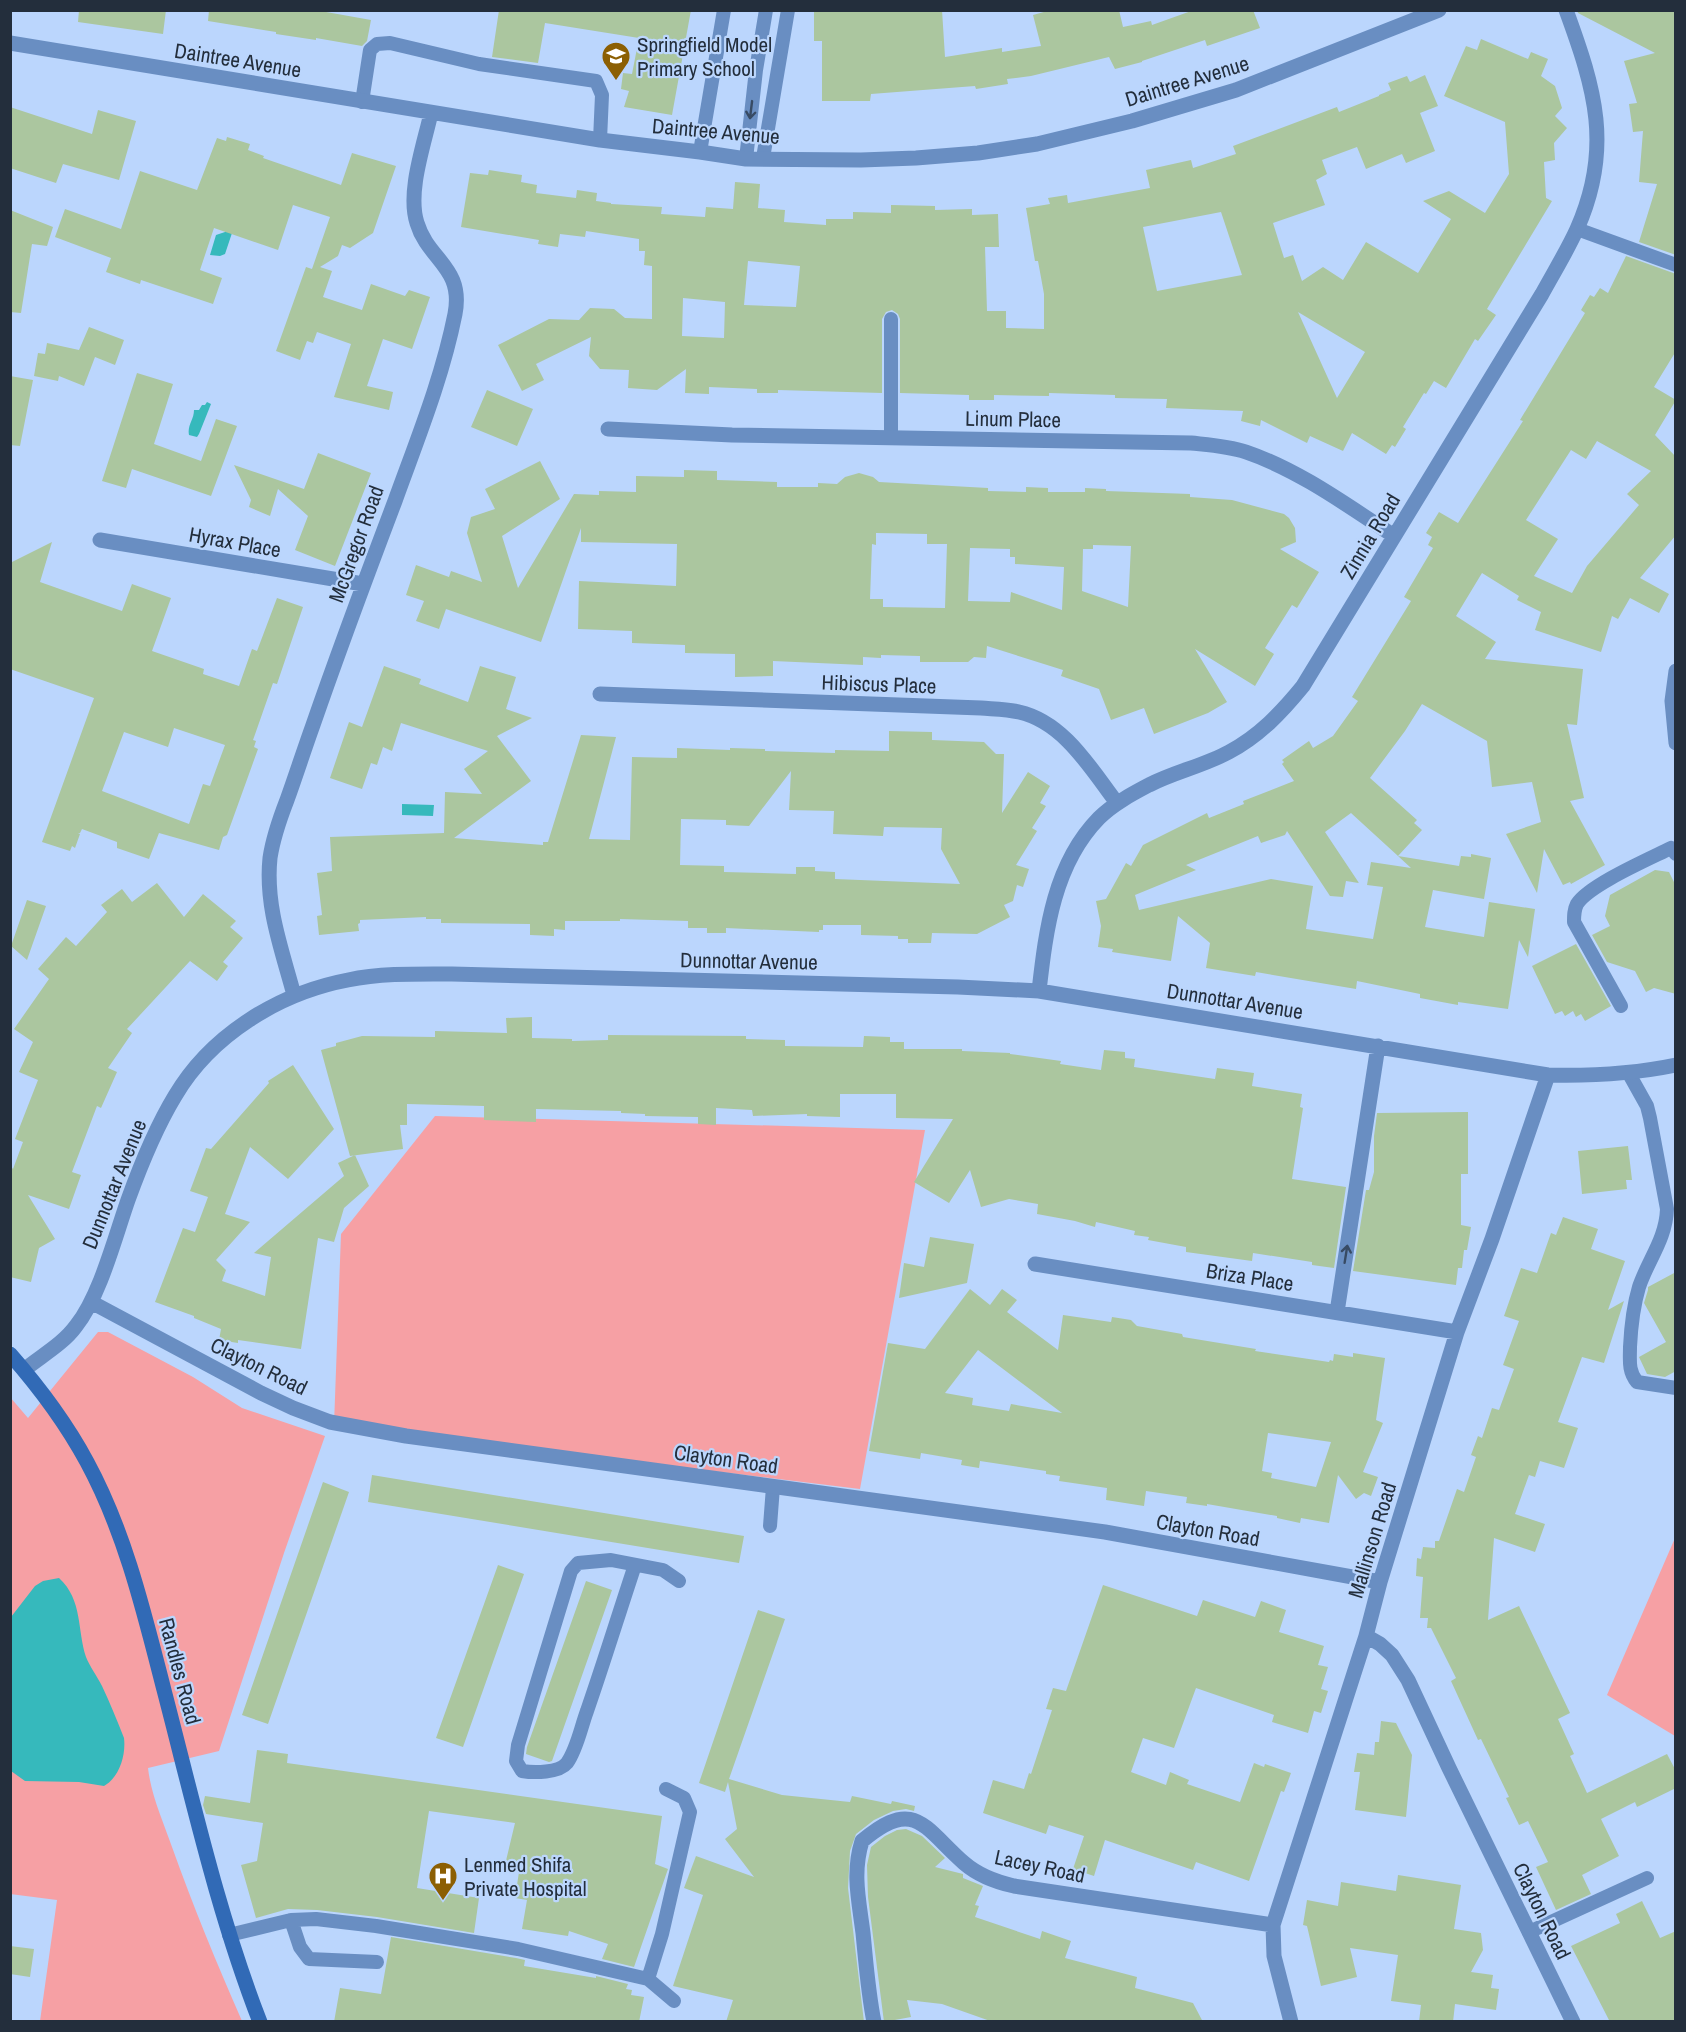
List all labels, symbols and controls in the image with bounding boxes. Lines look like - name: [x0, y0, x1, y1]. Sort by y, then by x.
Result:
- place label: Springfield Model Primary School: [637, 30, 772, 83]
- street label: Daintree Avenue: [173, 36, 303, 84]
- school or university icon: Springfield Model Primary School: [600, 40, 632, 82]
- street label: Daintree Avenue: [1122, 48, 1252, 114]
- one-way arrow: [746, 100, 757, 119]
- street label: Daintree Avenue: [651, 111, 781, 151]
- street label: Linum Place: [965, 404, 1061, 434]
- street label: McGregor Road: [321, 481, 391, 607]
- street label: Zinnia Road: [1333, 488, 1407, 584]
- street label: Hyrax Place: [187, 520, 283, 564]
- street label: Hibiscus Place: [821, 668, 937, 700]
- street label: Dunnottar Avenue: [680, 945, 818, 977]
- street label: Dunnottar Avenue: [1165, 976, 1305, 1026]
- street label: Dunnottar Avenue: [75, 1115, 153, 1253]
- one-way arrow: [1340, 1245, 1351, 1265]
- street label: Briza Place: [1204, 1256, 1296, 1298]
- street label: Clayton Road: [206, 1330, 312, 1402]
- street label: Clayton Road: [672, 1437, 780, 1481]
- street label: Mallinson Road: [1341, 1479, 1403, 1601]
- street label: Clayton Road: [1154, 1507, 1262, 1553]
- street label: Randles Road: [152, 1615, 208, 1727]
- street label: Lacey Road: [992, 1842, 1088, 1890]
- place label: Lenmed Shifa Private Hospital: [464, 1850, 587, 1903]
- street label: Clayton Road: [1506, 1858, 1578, 1964]
- hospital icon: Lenmed Shifa Private Hospital: [427, 1860, 459, 1902]

